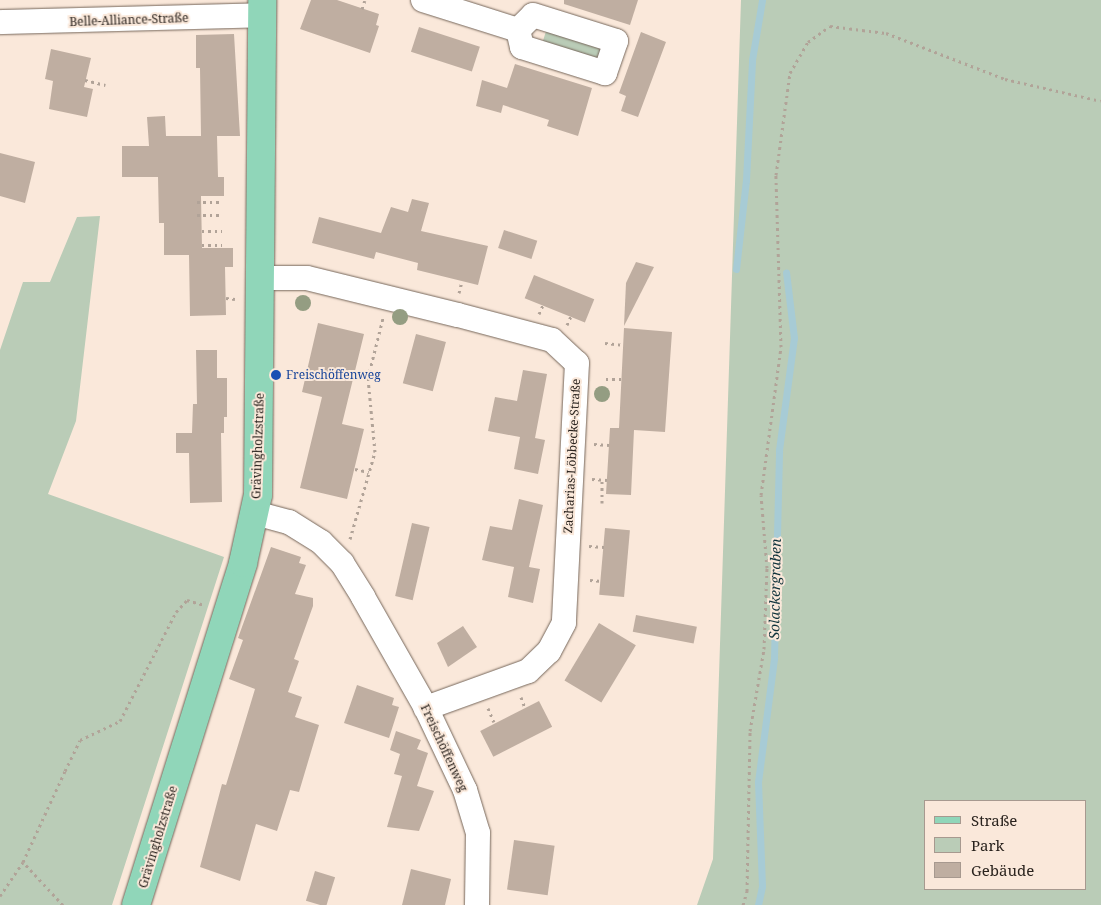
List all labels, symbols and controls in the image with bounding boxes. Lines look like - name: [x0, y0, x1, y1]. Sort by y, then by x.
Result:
- street label: Belle-Alliance-Straße: [69, 11, 189, 29]
- place label: Freischöffenweg: [286, 368, 381, 382]
- marker: Freischöffenweg: [270, 369, 282, 381]
- street label: Zacharias-Löbbecke-Straße: [561, 378, 583, 534]
- street label: Grävingholzstraße: [249, 393, 267, 499]
- water label: Solackergraben: [766, 538, 784, 640]
- street label: Freischöffenweg: [417, 702, 471, 794]
- street label: Grävingholzstraße: [136, 784, 180, 890]
- legend: [924, 800, 1086, 890]
- text: Straße: [971, 810, 1017, 830]
- text: Park: [971, 835, 1004, 855]
- text: Gebäude: [971, 860, 1034, 880]

